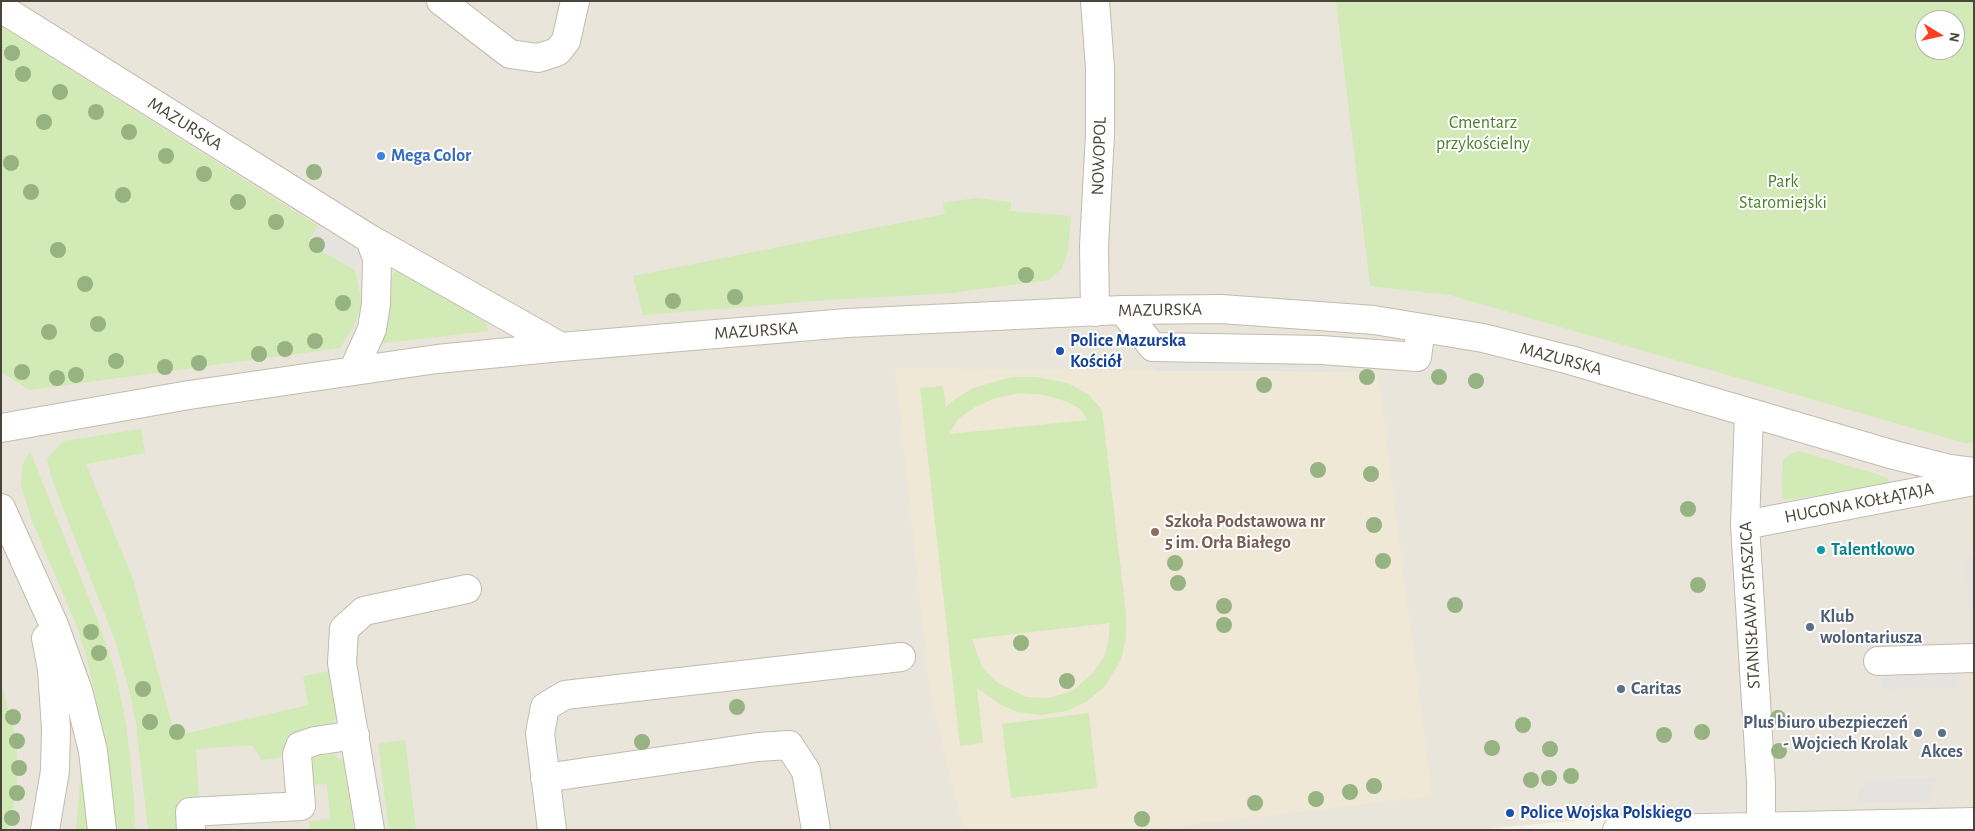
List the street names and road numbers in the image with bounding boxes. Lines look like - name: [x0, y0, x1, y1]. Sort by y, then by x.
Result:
- street label: MAZURSKA: [144, 93, 226, 155]
- street label: NOWOPOL: [1087, 116, 1111, 196]
- street label: MAZURSKA: [1118, 298, 1202, 322]
- street label: MAZURSKA: [713, 317, 799, 345]
- street label: MAZURSKA: [1518, 338, 1604, 380]
- street label: HUGONA KOŁŁĄTAJA: [1783, 478, 1935, 528]
- street label: STANISŁAWA STASZICA: [1735, 521, 1765, 689]

